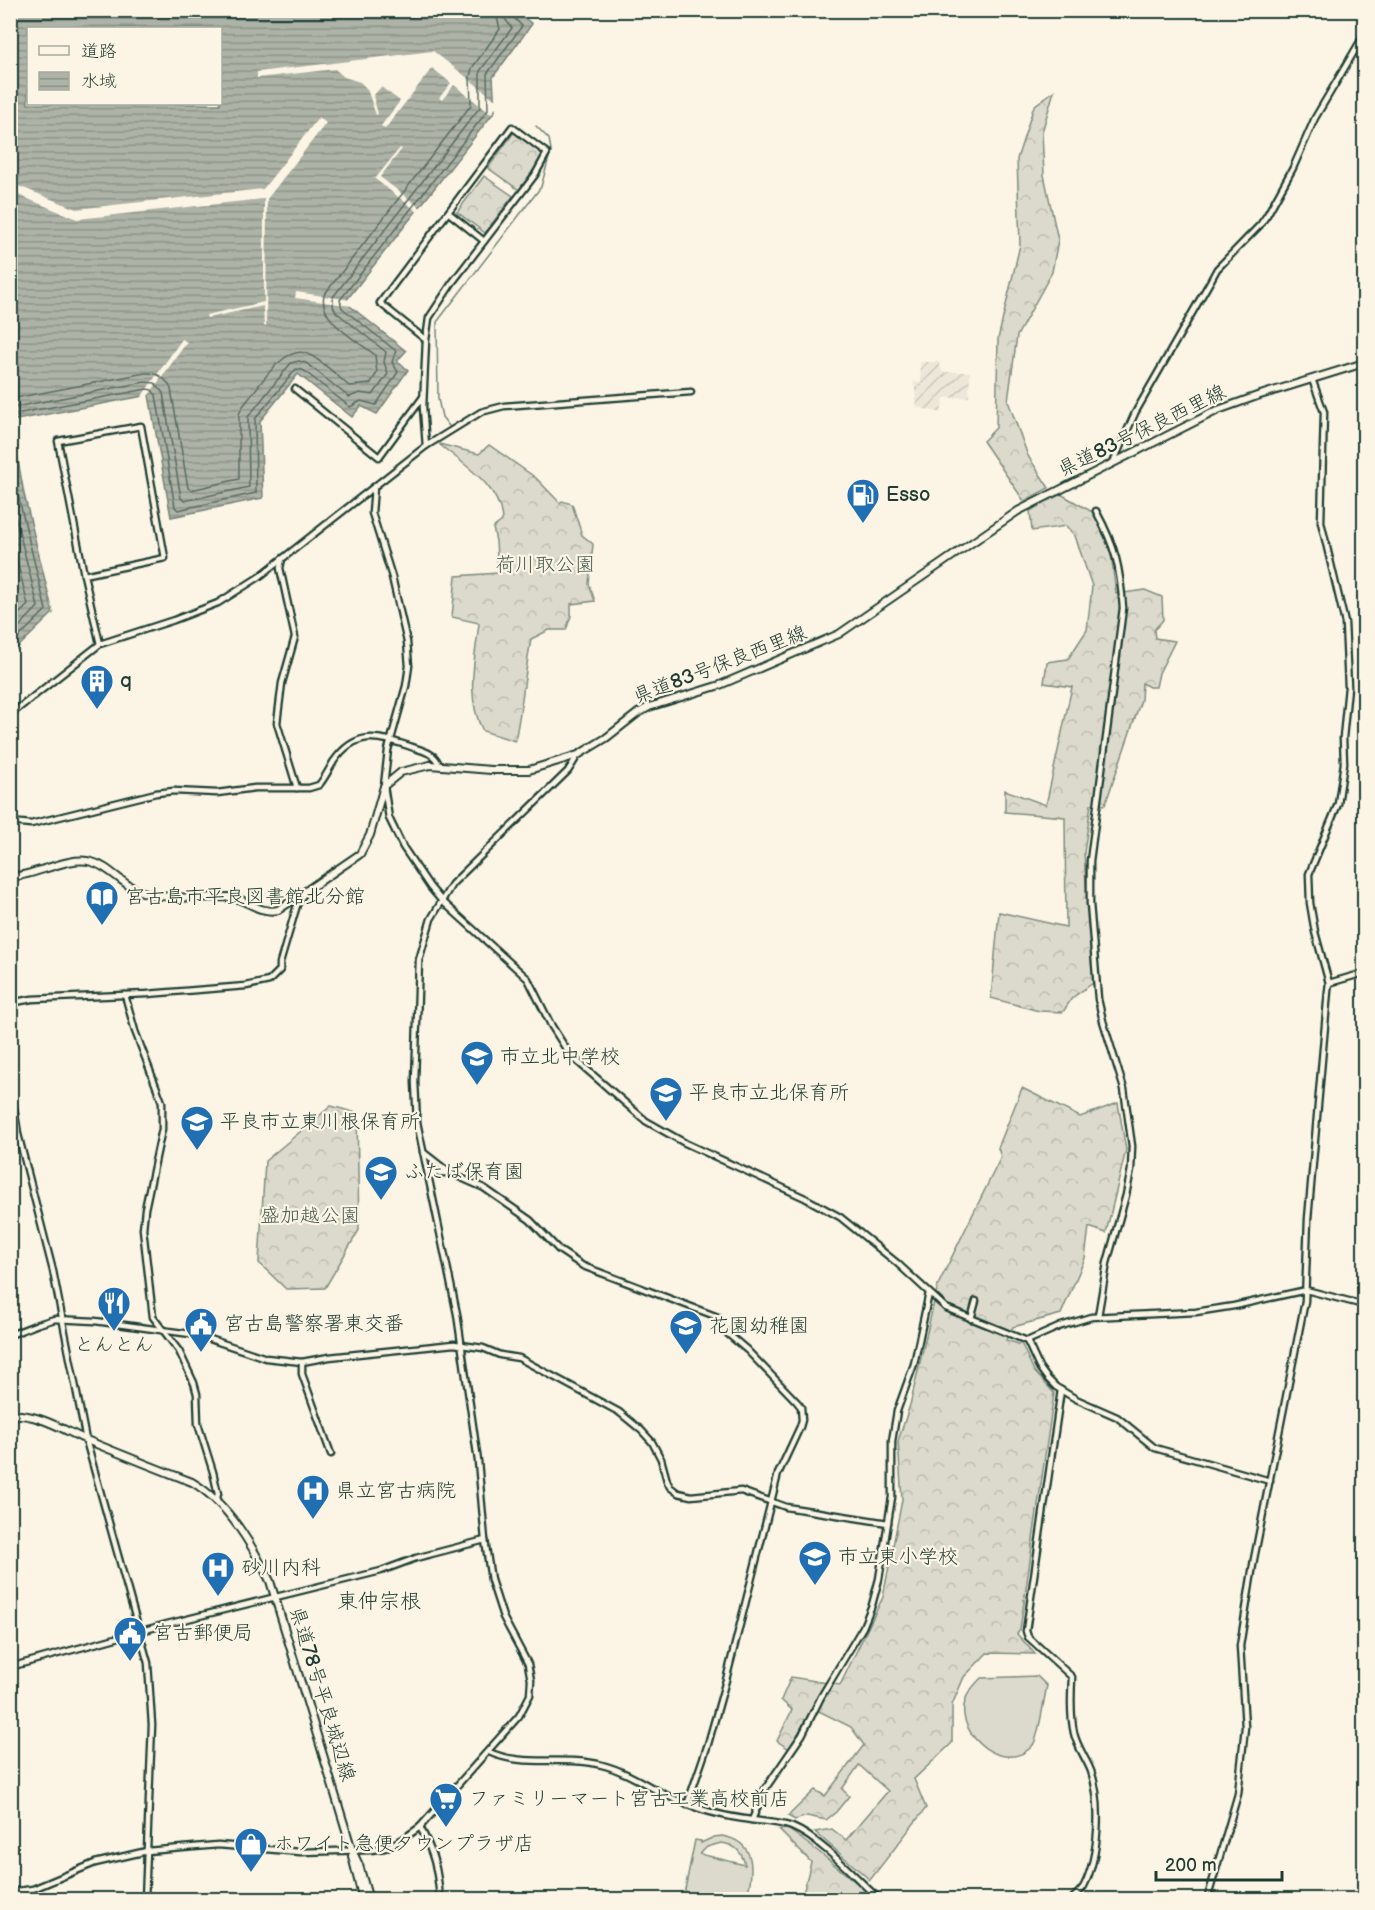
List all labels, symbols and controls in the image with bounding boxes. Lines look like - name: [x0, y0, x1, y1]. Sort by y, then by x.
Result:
- legend: [27, 27, 222, 105]
- text: 道路: [81, 41, 117, 62]
- text: 水域: [81, 71, 117, 92]
- street label: 県道83号保良西里線: [1054, 380, 1230, 482]
- fuel station icon: Esso: [845, 477, 881, 524]
- place label: Esso: [886, 483, 930, 507]
- park label: 荷川取公園: [495, 553, 595, 577]
- street label: 県道83号保良西里線: [630, 621, 810, 709]
- building icon: q: [79, 663, 115, 710]
- place label: q: [120, 669, 132, 693]
- library icon: 宮古島市平良図書館北分館: [84, 879, 120, 926]
- place label: 宮古島市平良図書館北分館: [125, 885, 365, 909]
- school or university icon: 市立北中学校: [459, 1039, 495, 1086]
- place label: 市立北中学校: [500, 1045, 620, 1069]
- school or university icon: 平良市立北保育所: [648, 1075, 684, 1122]
- place label: 平良市立北保育所: [689, 1081, 849, 1105]
- school or university icon: 平良市立東川根保育所: [179, 1104, 215, 1151]
- place label: 平良市立東川根保育所: [220, 1110, 420, 1134]
- school or university icon: ふたば保育園: [363, 1154, 399, 1201]
- place label: ふたば保育園: [404, 1160, 524, 1184]
- park label: 盛加越公園: [260, 1204, 360, 1228]
- restaurant icon: とんとん: [96, 1285, 132, 1332]
- public building icon: 宮古島警察署東交番: [183, 1306, 219, 1353]
- school or university icon: 花園幼稚園: [668, 1308, 704, 1355]
- place label: 宮古島警察署東交番: [224, 1312, 404, 1336]
- place label: 花園幼稚園: [709, 1314, 809, 1338]
- place label: とんとん: [74, 1333, 154, 1357]
- hospital icon: 県立宮古病院: [295, 1473, 331, 1520]
- place label: 県立宮古病院: [336, 1479, 456, 1503]
- school or university icon: 市立東小学校: [797, 1539, 833, 1586]
- place label: 市立東小学校: [838, 1545, 958, 1569]
- hospital icon: 砂川内科: [200, 1550, 236, 1597]
- place label: 砂川内科: [241, 1556, 321, 1580]
- district label: 東仲宗根: [337, 1589, 421, 1614]
- street label: 県道78号平良城辺線: [284, 1604, 360, 1784]
- public building icon: 宮古郵便局: [112, 1615, 148, 1662]
- place label: 宮古郵便局: [153, 1621, 253, 1645]
- supermarket icon: ファミリーマート宮古工業高校前店: [428, 1781, 464, 1828]
- place label: ファミリーマート宮古工業高校前店: [469, 1787, 789, 1811]
- shop icon: ホワイト急便タウンプラザ店: [233, 1826, 269, 1873]
- place label: ホワイト急便タウンプラザ店: [274, 1832, 534, 1856]
- scale bar: [1156, 1844, 1282, 1882]
- text: 200 m: [1165, 1855, 1217, 1876]

